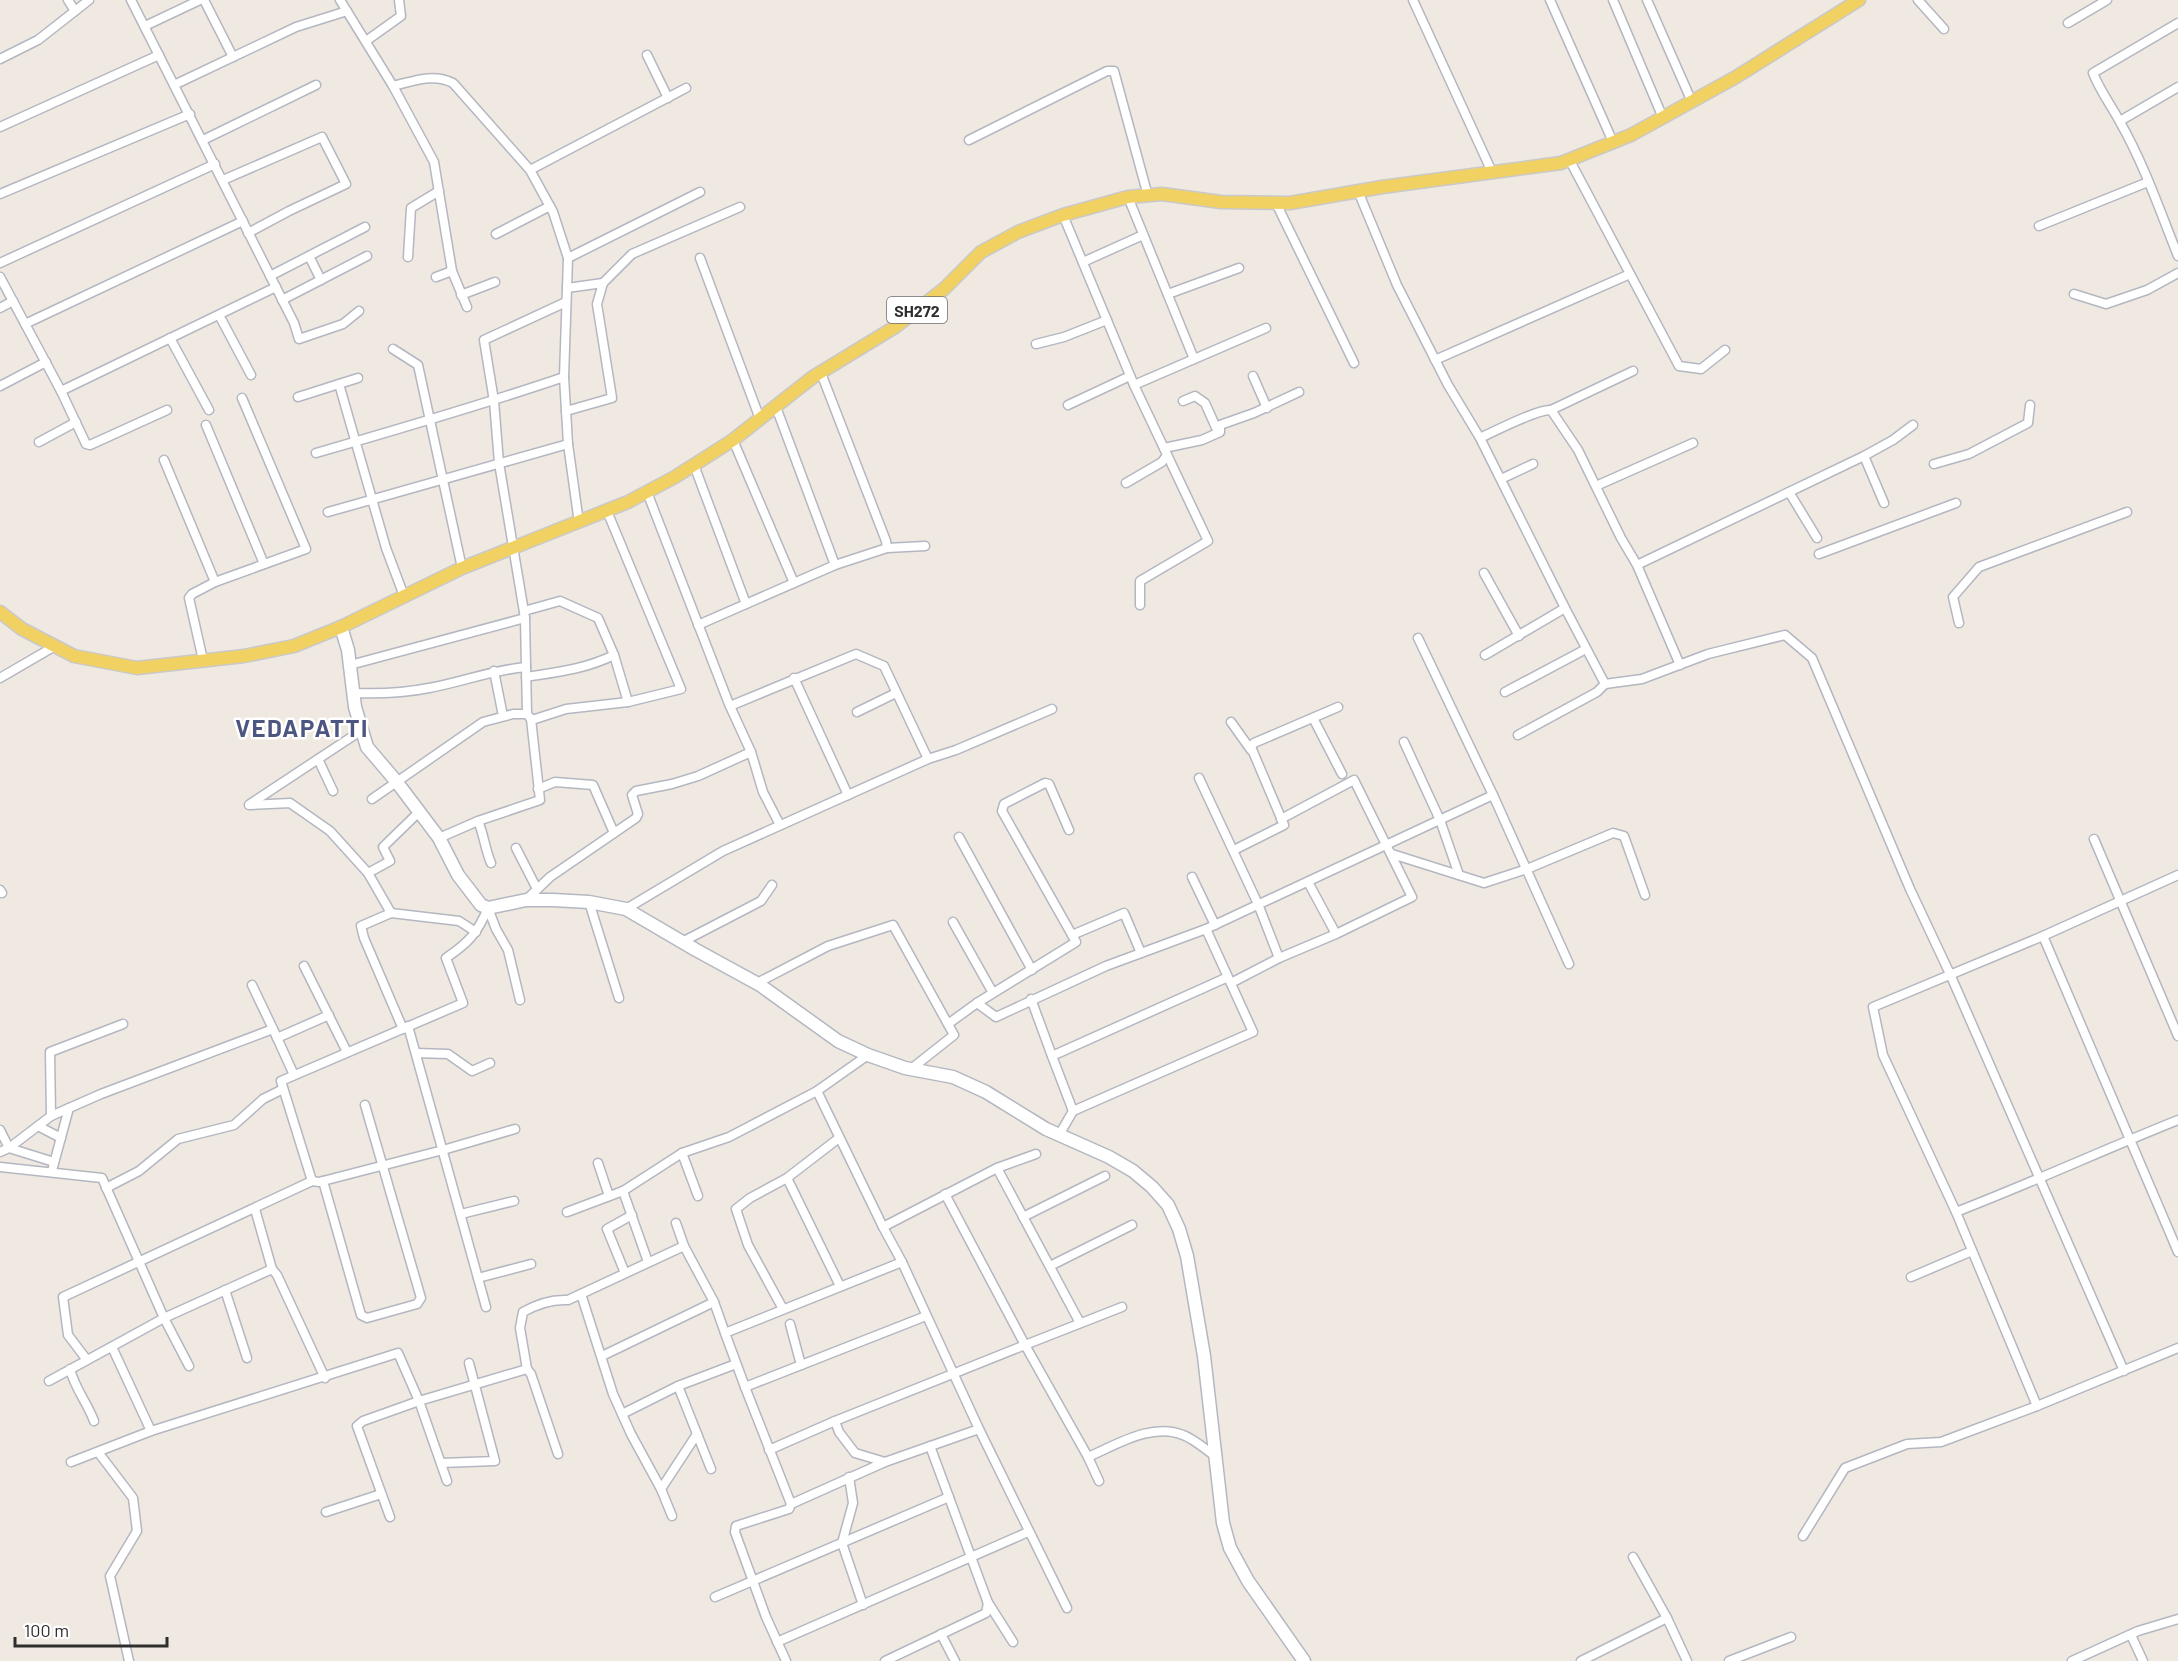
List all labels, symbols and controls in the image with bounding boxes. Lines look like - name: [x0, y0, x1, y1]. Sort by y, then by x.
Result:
- road number: SH272: [887, 297, 947, 323]
- district label: VEDAPATTI: [235, 713, 369, 742]
- scale bar: [15, 1610, 166, 1648]
- text: 100 m: [24, 1619, 69, 1641]

